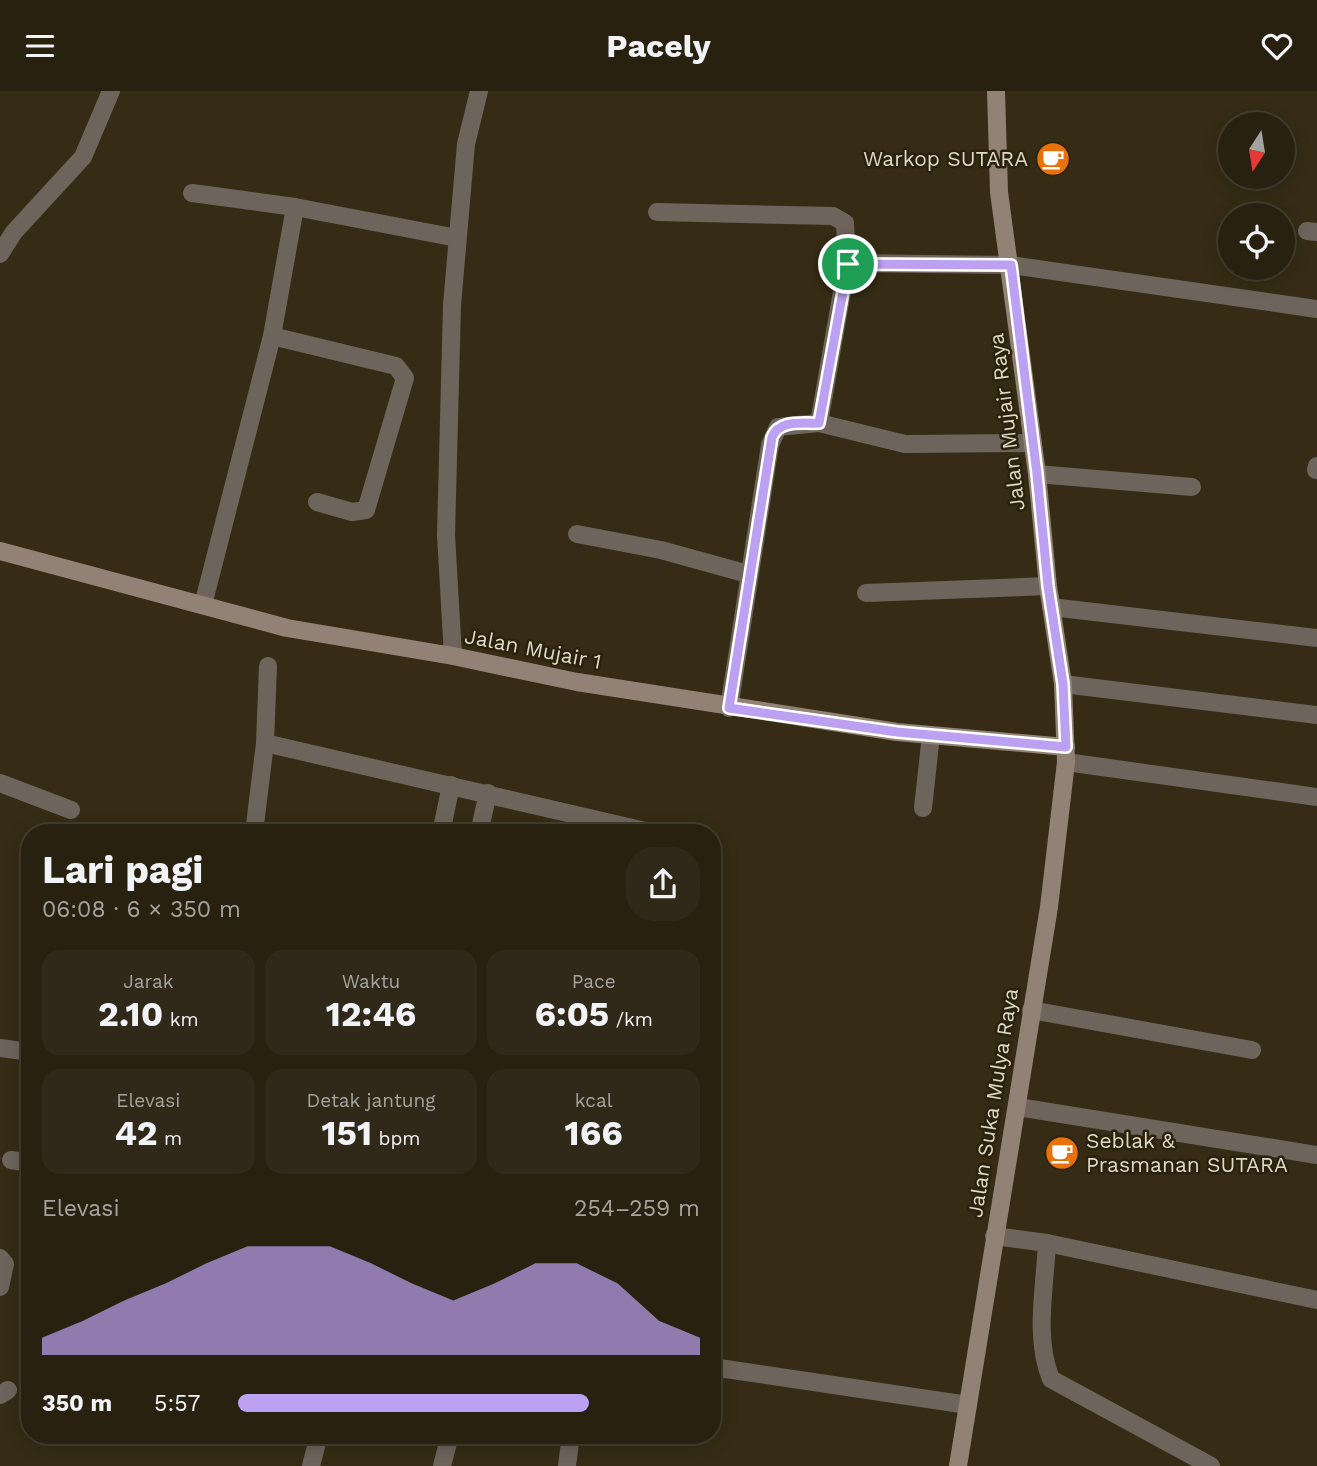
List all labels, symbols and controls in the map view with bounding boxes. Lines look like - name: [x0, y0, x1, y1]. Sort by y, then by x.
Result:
- icon: menu: [21, 27, 59, 65]
- text: Pacely: [606, 27, 711, 65]
- icon: heart: [1258, 27, 1296, 65]
- north arrow: [1218, 112, 1295, 189]
- map controls: [1218, 112, 1295, 280]
- cafe icon: Warkop SUTARA: [1034, 140, 1072, 178]
- place label: Warkop SUTARA: [863, 146, 1028, 171]
- button: locate: [1218, 203, 1295, 280]
- pin: [818, 234, 878, 294]
- icon: arrive: [829, 245, 867, 283]
- street label: Jalan Mujair Raya: [983, 332, 1030, 512]
- street label: Jalan Mujair 1: [463, 623, 604, 674]
- button: share: [626, 847, 700, 921]
- text: Lari pagi: [42, 848, 203, 892]
- text: 06:08 · 6 × 350 m: [42, 896, 241, 923]
- text: Jarak: [123, 970, 173, 993]
- text: Waktu: [342, 970, 400, 993]
- text: Pace: [572, 970, 616, 993]
- street label: Jalan Suka Mulya Raya: [962, 986, 1023, 1219]
- text: 2.10: [98, 993, 163, 1035]
- text: 12:46: [326, 993, 416, 1035]
- text: 6:05: [534, 993, 609, 1035]
- text: km: [163, 1008, 199, 1031]
- text: /km: [609, 1008, 653, 1031]
- text: Elevasi: [116, 1089, 180, 1112]
- text: Detak jantung: [307, 1089, 435, 1112]
- text: kcal: [575, 1089, 612, 1112]
- text: 42: [115, 1112, 158, 1154]
- text: 151: [321, 1112, 372, 1154]
- text: 166: [565, 1112, 623, 1154]
- text: m: [158, 1127, 182, 1150]
- text: bpm: [372, 1127, 420, 1150]
- place label: Seblak & Prasmanan SUTARA: [1086, 1128, 1288, 1177]
- cafe icon: Seblak & Prasmanan SUTARA: [1043, 1134, 1081, 1172]
- text: Elevasi: [42, 1195, 120, 1222]
- text: 254–259 m: [574, 1195, 700, 1222]
- text: 350 m: [42, 1390, 112, 1417]
- text: 5:57: [154, 1390, 200, 1417]

